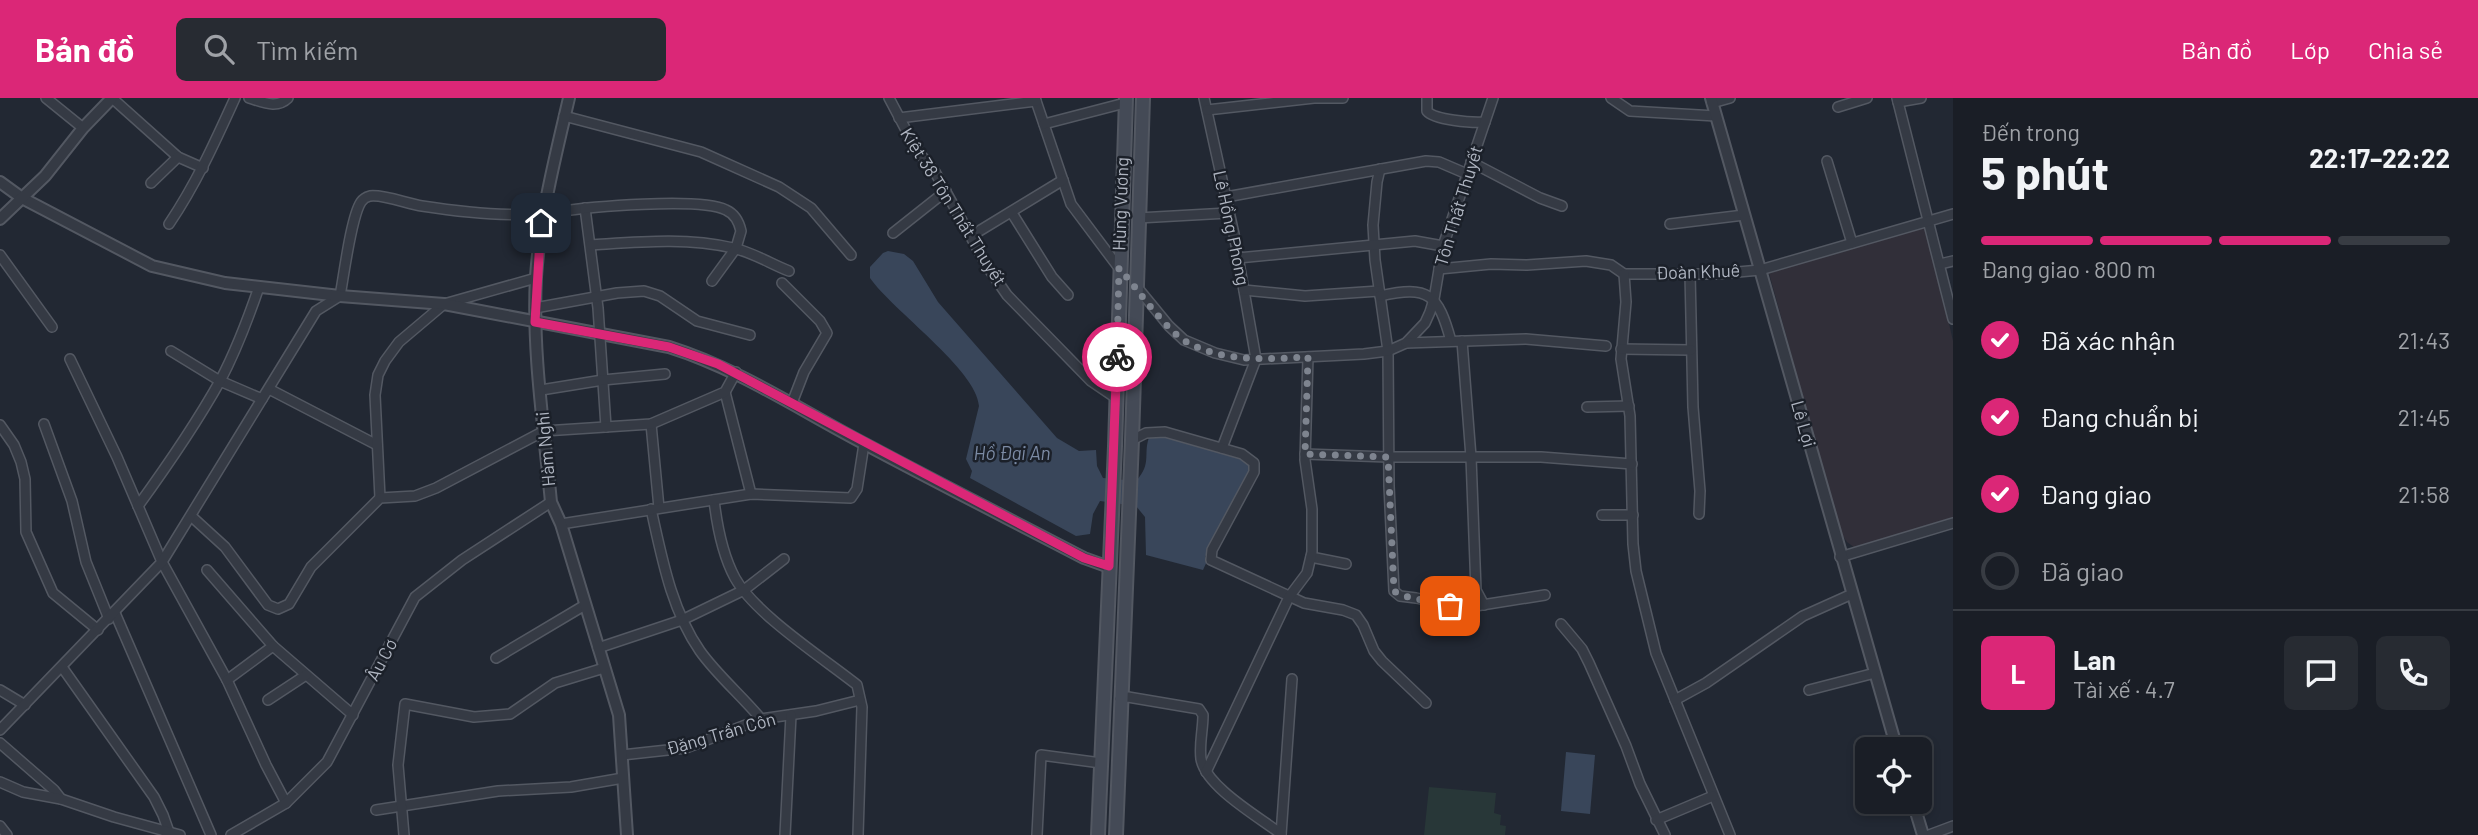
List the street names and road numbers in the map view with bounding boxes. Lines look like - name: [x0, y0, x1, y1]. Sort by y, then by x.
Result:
- street label: Kiệt 38 Tôn Thất Thuyết: [896, 123, 1011, 290]
- street label: Tôn Thất Thuyết: [1429, 143, 1487, 269]
- street label: Hùng Vương: [1107, 157, 1133, 251]
- street label: Lê Hồng Phong: [1209, 168, 1255, 287]
- street label: Đoàn Khuê: [1655, 259, 1741, 283]
- street label: Lê Lợi: [1787, 398, 1821, 450]
- street label: Hàm Nghi: [531, 411, 559, 488]
- street label: Âu Cơ: [361, 635, 401, 684]
- street label: Đặng Trần Côn: [663, 707, 778, 759]

